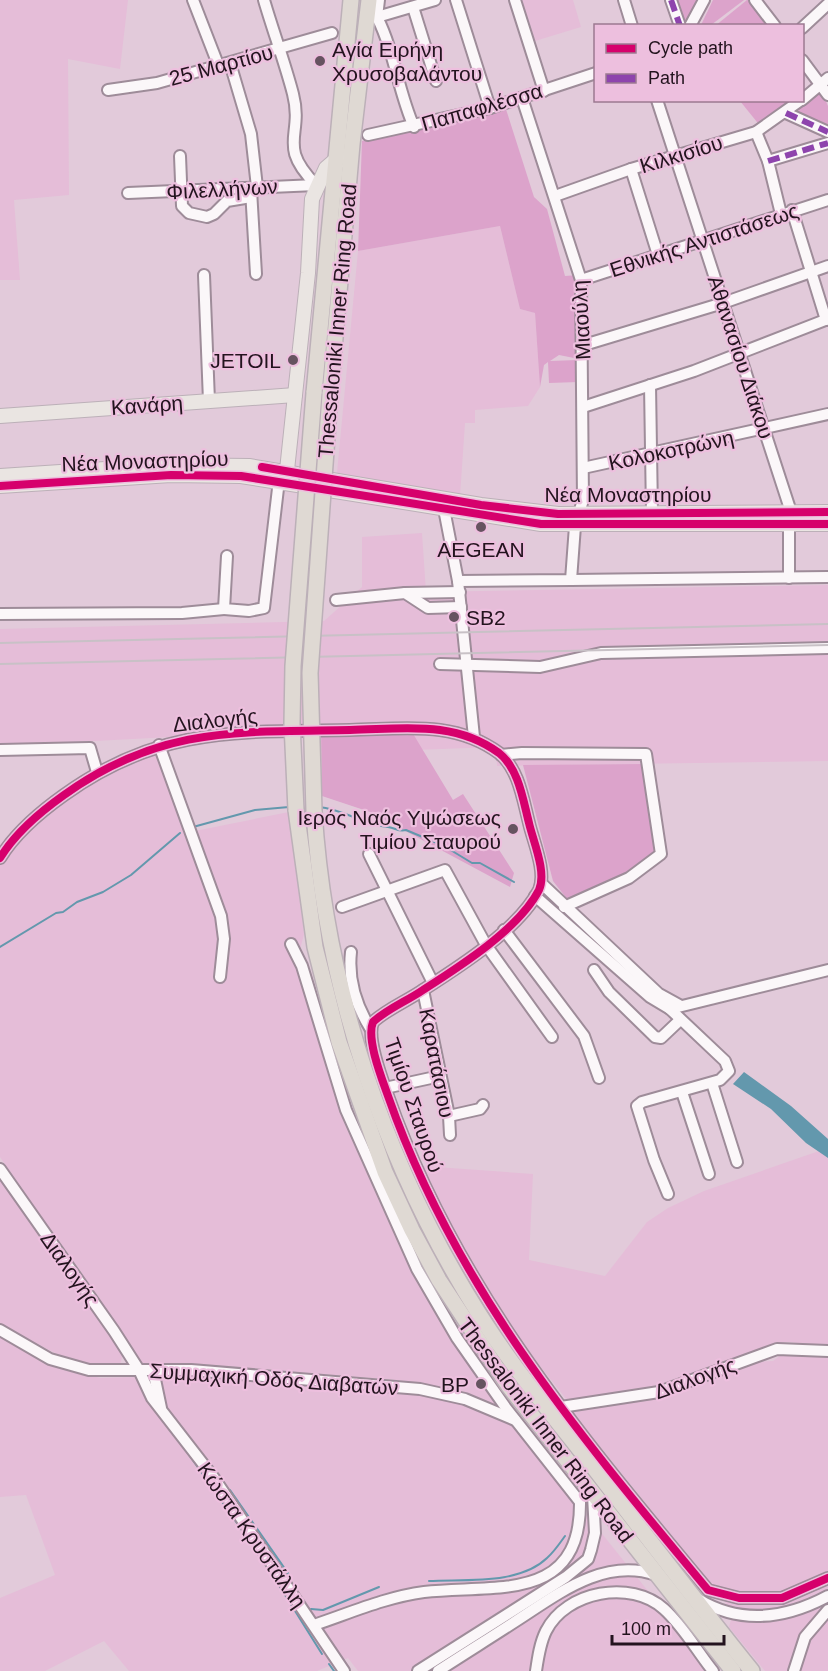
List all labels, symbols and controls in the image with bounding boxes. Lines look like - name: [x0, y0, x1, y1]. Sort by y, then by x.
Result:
- legend: [594, 24, 804, 102]
- place label: Αγία Ειρήνη Χρυσοβαλάντου: [332, 38, 482, 85]
- text: Cycle path: [648, 38, 733, 58]
- street label: 25 Μαρτίου: [167, 40, 275, 90]
- marker: Αγία Ειρήνη Χρυσοβαλάντου: [313, 54, 327, 68]
- text: Path: [648, 68, 685, 88]
- street label: Παπαφλέσσα: [419, 79, 545, 135]
- street label: Κιλκισίου: [637, 131, 725, 177]
- street label: Φιλελλήνων: [166, 175, 278, 203]
- street label: Thessaloniki Inner Ring Road: [314, 183, 360, 459]
- street label: Εθνικής Αντιστάσεως: [607, 199, 801, 281]
- street label: Αθανασίου Διάκου: [704, 273, 778, 441]
- street label: Μιαούλη: [567, 280, 595, 360]
- place label: JETOIL: [210, 349, 281, 372]
- marker: JETOIL: [286, 353, 300, 367]
- street label: Κανάρη: [110, 391, 184, 419]
- street label: Κολοκοτρώνη: [606, 426, 736, 474]
- street label: Νέα Μοναστηρίου: [61, 447, 229, 475]
- street label: Νέα Μοναστηρίου: [544, 483, 712, 506]
- marker: AEGEAN: [474, 520, 488, 534]
- place label: AEGEAN: [437, 538, 525, 561]
- place label: SB2: [466, 606, 506, 629]
- marker: SB2: [447, 610, 461, 624]
- street label: Διαλογής: [172, 704, 258, 736]
- place label: Ιερός Ναός Υψώσεως Τιμίου Σταυρού: [297, 806, 501, 853]
- marker: Ιερός Ναός Υψώσεως Τιμίου Σταυρού: [506, 822, 520, 836]
- street label: Καρατάσιου: [415, 1006, 459, 1120]
- street label: Τιμίου Σταυρού: [380, 1035, 448, 1175]
- street label: Διαλογής: [36, 1228, 104, 1310]
- street label: Thessaloniki Inner Ring Road: [454, 1313, 638, 1547]
- street label: Διαλογής: [651, 1353, 739, 1403]
- street label: Συμμαχική Οδός Διαβατών: [149, 1359, 399, 1399]
- place label: BP: [441, 1373, 469, 1396]
- marker: BP: [474, 1377, 488, 1391]
- street label: Κώστα Κρυστάλλη: [193, 1458, 311, 1612]
- scale bar: [612, 1608, 724, 1646]
- text: 100 m: [621, 1619, 671, 1639]

